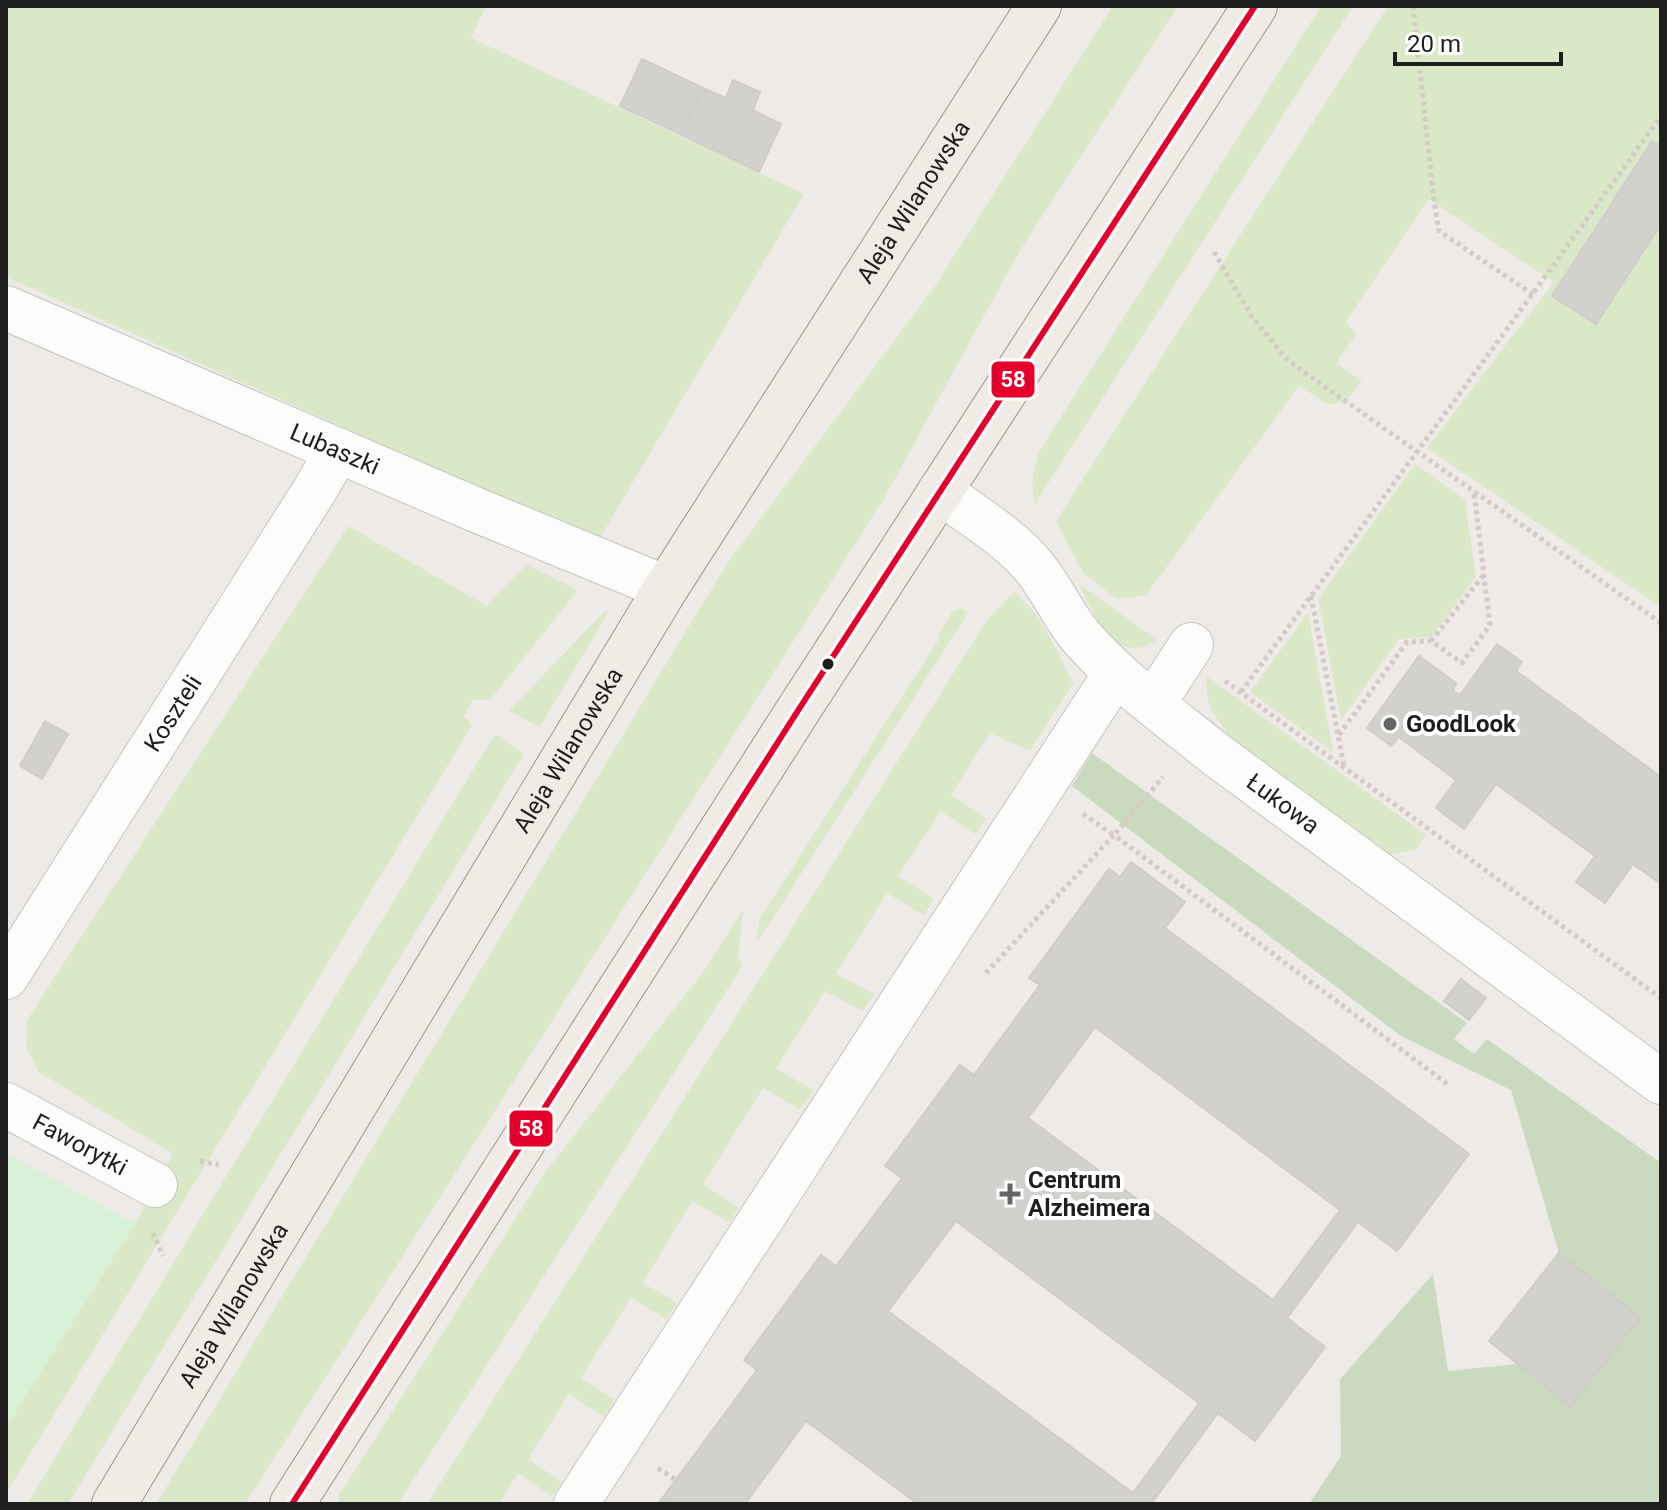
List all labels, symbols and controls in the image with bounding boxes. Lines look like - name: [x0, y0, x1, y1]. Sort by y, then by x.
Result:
- scale bar: [1395, 16, 1561, 66]
- text: 20 m: [1407, 30, 1461, 58]
- street label: Aleja Wilanowska: [851, 115, 976, 289]
- line badge: 58: [990, 360, 1036, 399]
- text: 58: [1000, 367, 1026, 392]
- street label: Lubaszki: [286, 418, 384, 481]
- unlabelled marker: [820, 656, 836, 672]
- street label: Aleja Wilanowska: [508, 663, 629, 838]
- street label: Koszteli: [139, 670, 208, 757]
- place label: GoodLook: [1406, 710, 1517, 738]
- marker: GoodLook: [1381, 715, 1399, 733]
- street label: Łukowa: [1241, 768, 1325, 840]
- street label: Faworytki: [28, 1108, 132, 1181]
- line badge: 58: [508, 1109, 554, 1148]
- text: 58: [518, 1116, 544, 1141]
- place label: Centrum Alzheimera: [1028, 1166, 1151, 1222]
- marker: Centrum Alzheimera: [999, 1183, 1021, 1205]
- street label: Aleja Wilanowska: [173, 1218, 294, 1393]

